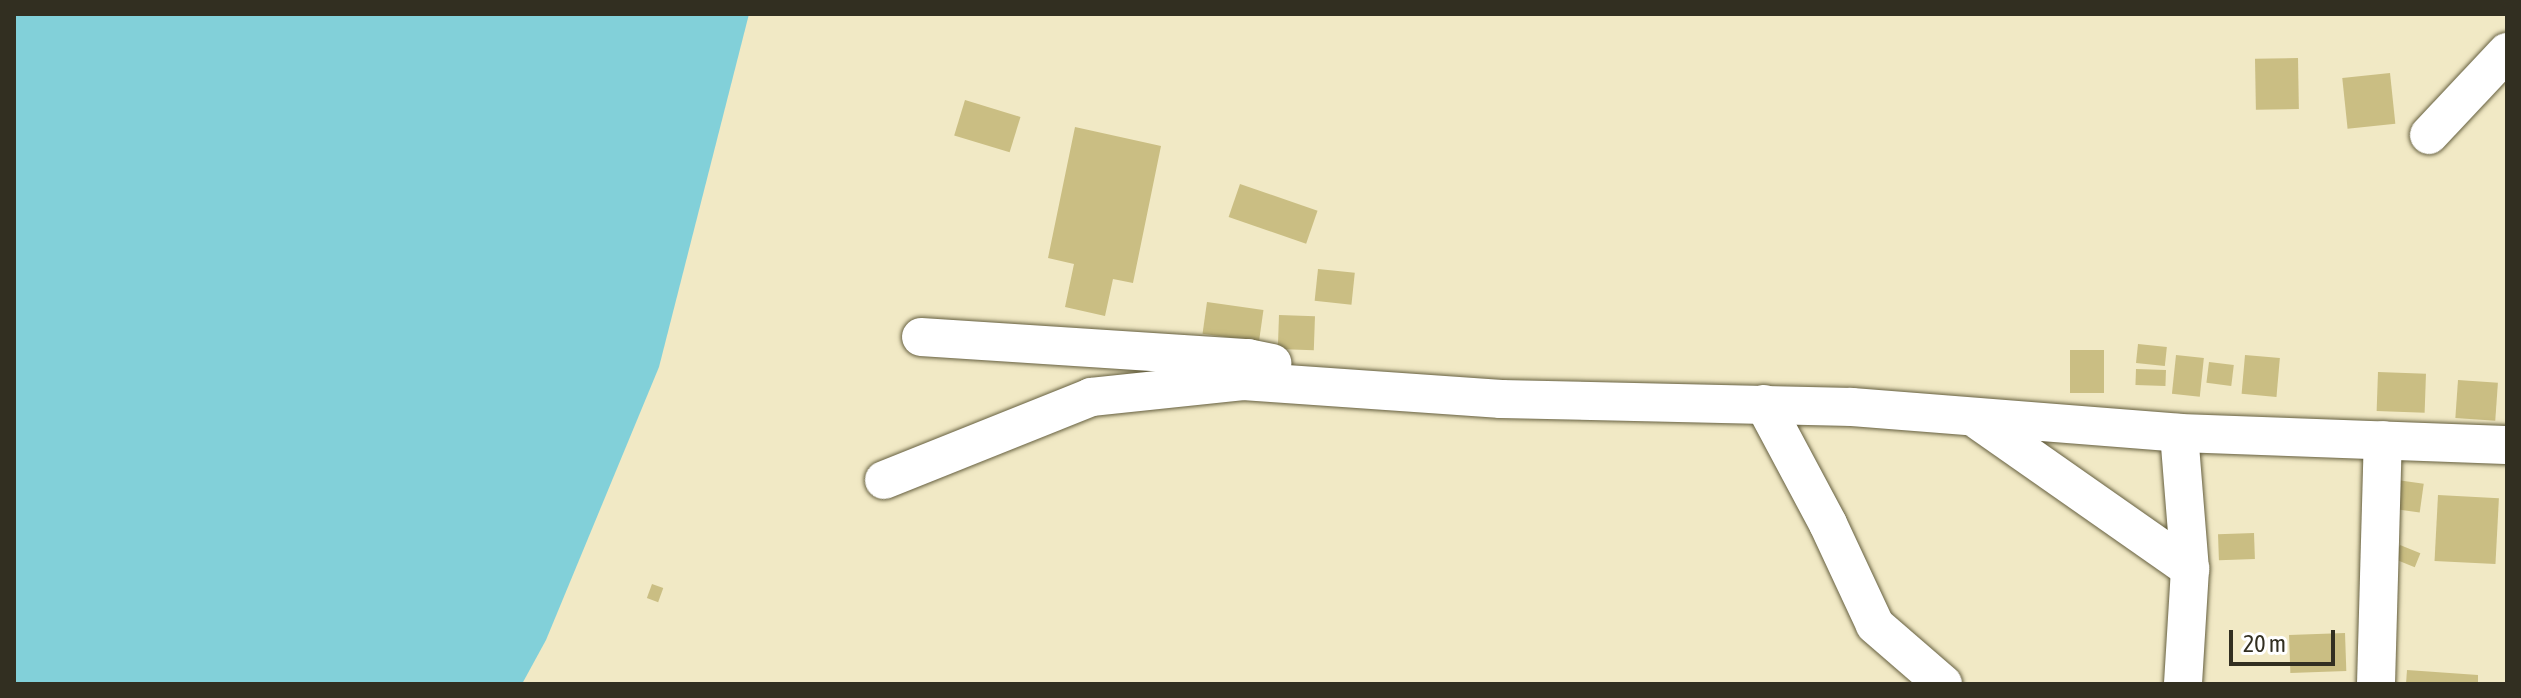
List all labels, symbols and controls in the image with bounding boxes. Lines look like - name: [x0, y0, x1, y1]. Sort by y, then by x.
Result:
- scale bar: [2233, 614, 2339, 664]
- text: 20 m: [2243, 630, 2286, 657]

